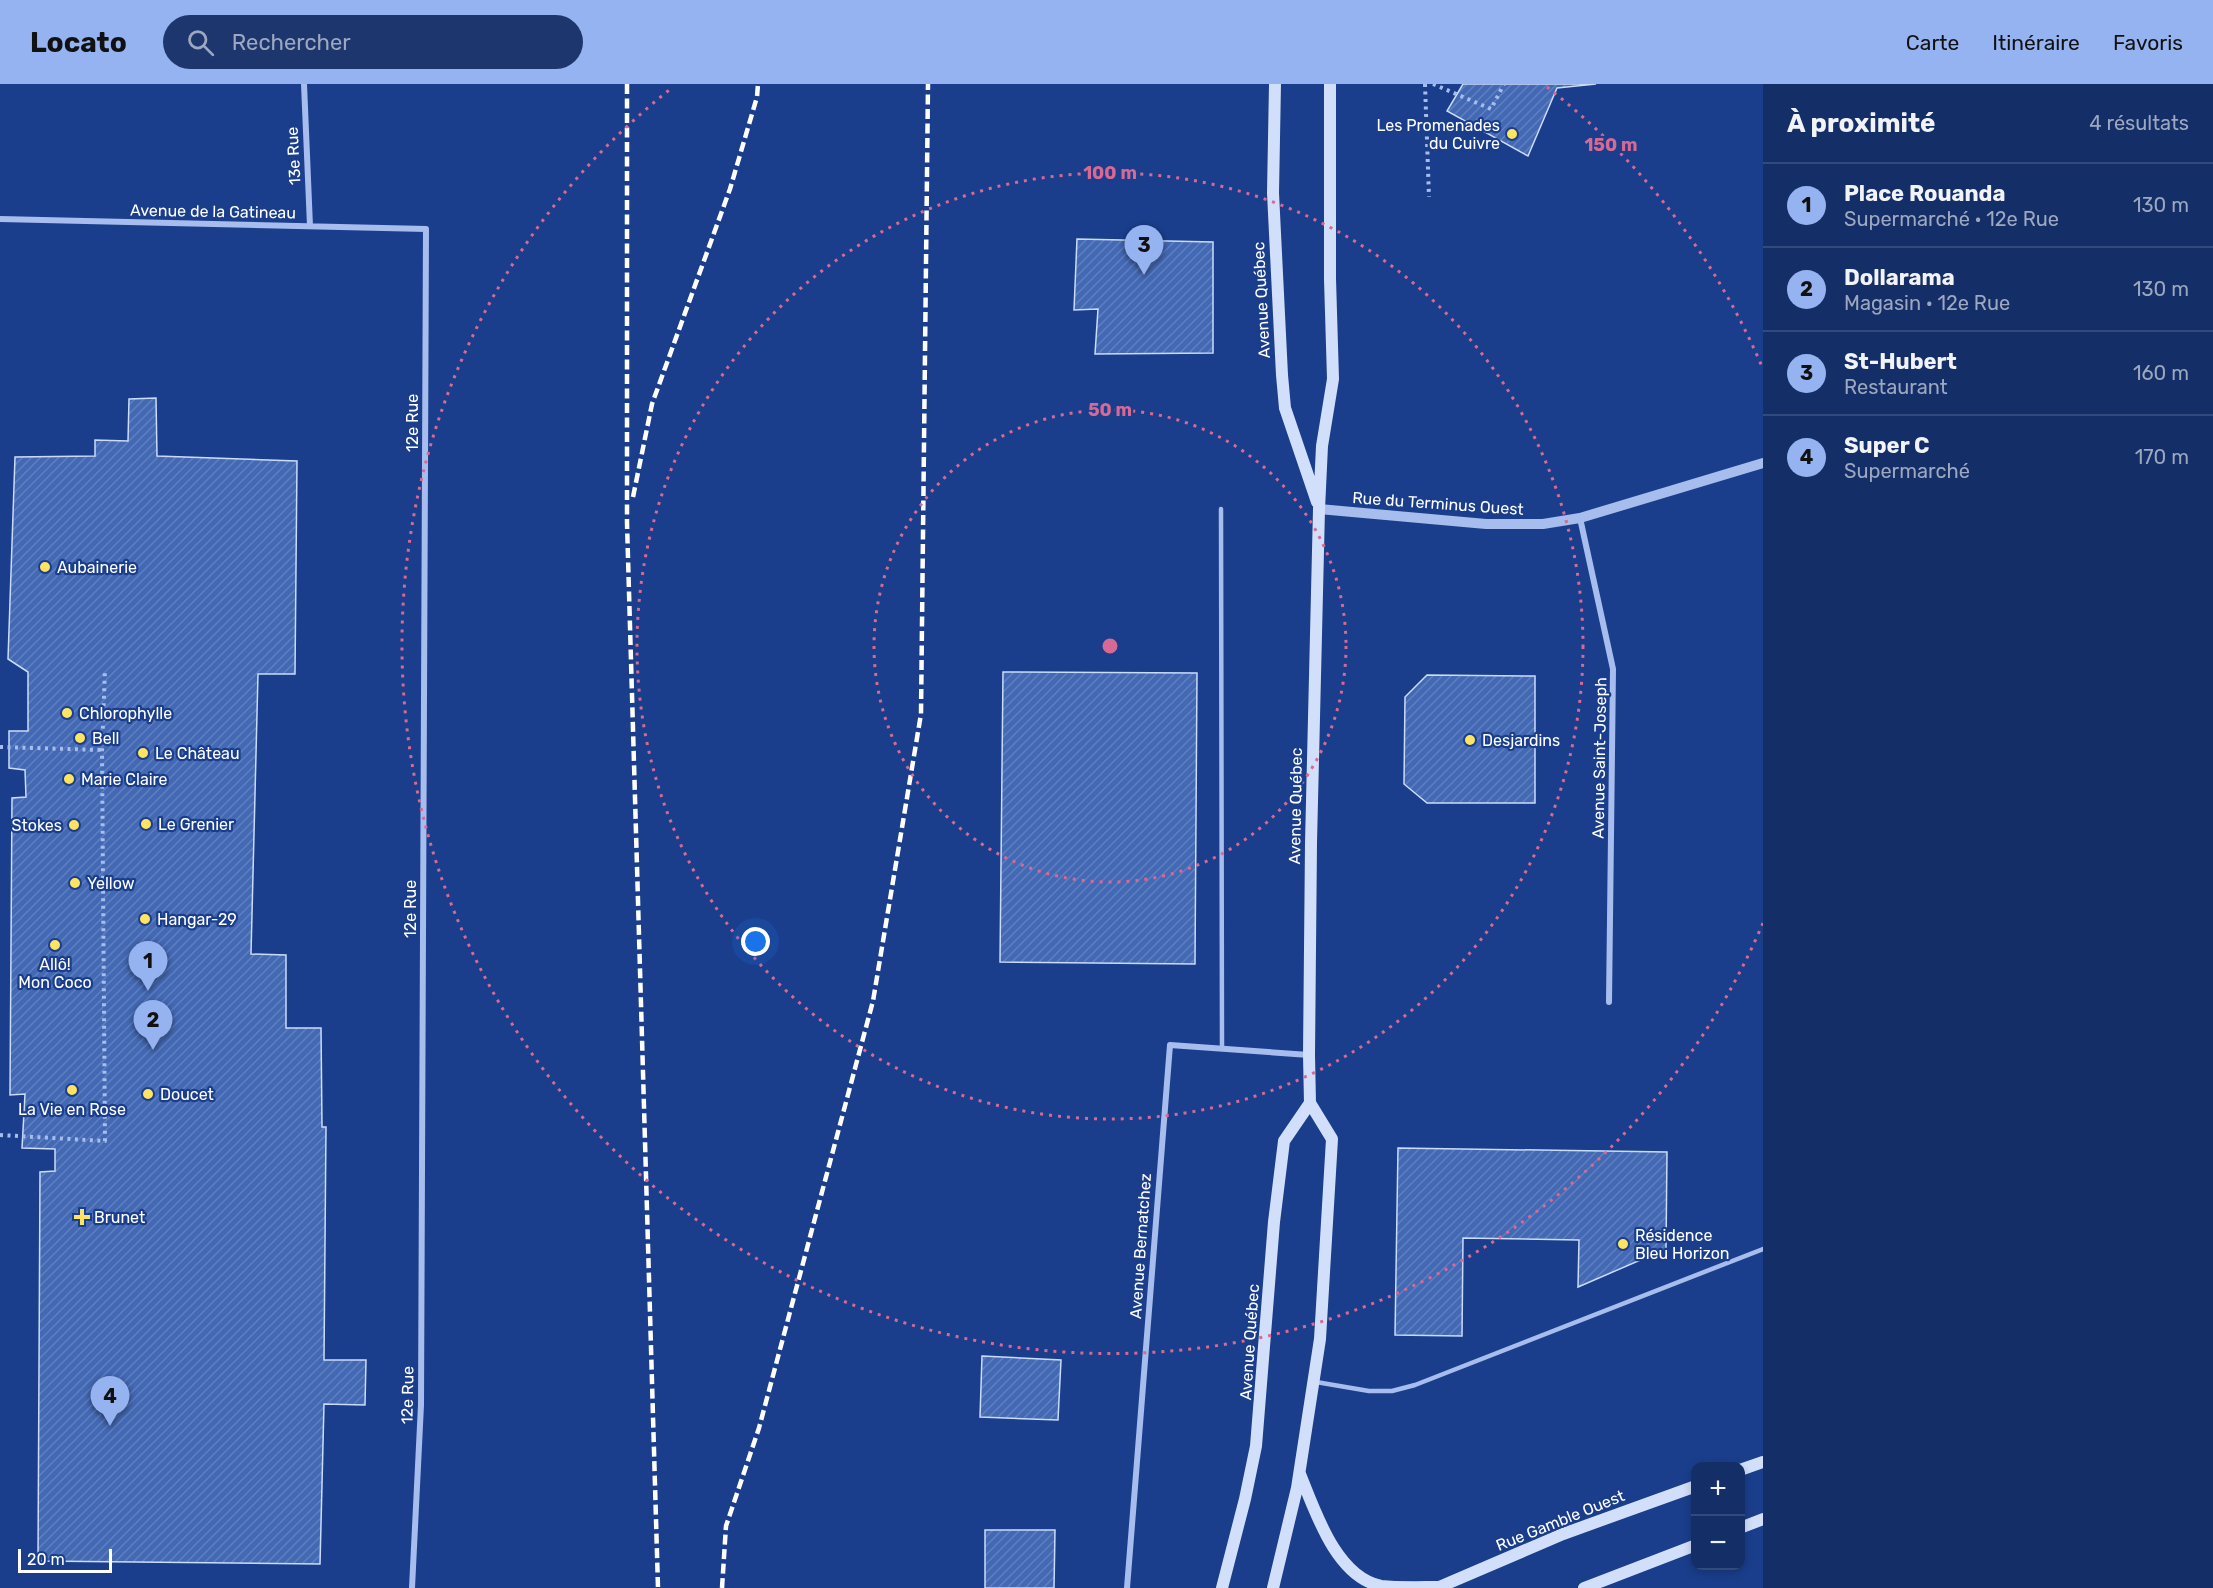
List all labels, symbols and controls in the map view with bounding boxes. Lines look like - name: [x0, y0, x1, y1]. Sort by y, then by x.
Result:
- search box: [163, 15, 583, 69]
- text: Locato: [30, 26, 127, 59]
- icon: search: [184, 26, 217, 59]
- text: Rechercher: [232, 29, 351, 56]
- text: Carte: [1906, 30, 1959, 55]
- text: Itinéraire: [1992, 30, 2080, 55]
- text: Favoris: [2113, 30, 2183, 55]
- text: À proximité: [1787, 108, 1936, 139]
- text: 4 résultats: [2089, 111, 2189, 135]
- place label: Les Promenades du Cuivre: [1376, 116, 1500, 153]
- street label: 13e Rue: [282, 126, 305, 186]
- marker: Les Promenades du Cuivre: [1505, 127, 1519, 141]
- text: 150 m: [1584, 134, 1638, 156]
- text: 100 m: [1083, 162, 1137, 184]
- text: Place Rouanda: [1844, 180, 2005, 207]
- text: 1: [1802, 193, 1811, 217]
- text: 130 m: [2133, 193, 2189, 217]
- street label: Avenue de la Gatineau: [130, 201, 296, 222]
- text: Supermarché · 12e Rue: [1844, 207, 2059, 231]
- pin: 3: [1124, 226, 1164, 275]
- street label: Avenue Québec: [1249, 241, 1274, 359]
- text: Dollarama: [1844, 264, 1955, 291]
- text: 2: [1800, 277, 1813, 301]
- text: 130 m: [2133, 277, 2189, 301]
- text: Magasin · 12e Rue: [1844, 291, 2010, 315]
- text: St-Hubert: [1844, 348, 1957, 375]
- text: 3: [1800, 361, 1813, 385]
- text: 160 m: [2133, 361, 2189, 385]
- text: Restaurant: [1844, 375, 1948, 399]
- street label: 12e Rue: [403, 394, 422, 452]
- text: 50 m: [1088, 399, 1132, 421]
- text: Super C: [1844, 432, 1929, 459]
- text: 4: [1800, 445, 1813, 469]
- text: 170 m: [2135, 445, 2189, 469]
- text: Supermarché: [1844, 459, 1970, 483]
- street label: Rue du Terminus Ouest: [1352, 488, 1524, 519]
- place label: Aubainerie: [57, 558, 137, 577]
- marker: Aubainerie: [38, 560, 52, 574]
- centre of rings: [1100, 636, 1120, 656]
- street label: Avenue Saint-Joseph: [1589, 677, 1610, 839]
- place label: Chlorophylle: [79, 704, 172, 723]
- marker: Chlorophylle: [60, 706, 74, 720]
- place label: Bell: [92, 729, 119, 748]
- marker: Bell: [73, 731, 87, 745]
- place label: Desjardins: [1482, 731, 1560, 750]
- marker: Desjardins: [1463, 733, 1477, 747]
- place label: Le Château: [155, 744, 240, 763]
- marker: Le Château: [136, 746, 150, 760]
- street label: Avenue Québec: [1285, 747, 1306, 865]
- place label: Marie Claire: [81, 770, 168, 789]
- marker: Marie Claire: [62, 772, 76, 786]
- place label: Le Grenier: [158, 815, 234, 834]
- place label: Stokes: [12, 816, 62, 835]
- marker: Le Grenier: [139, 817, 153, 831]
- marker: Stokes: [67, 818, 81, 832]
- place label: Yellow: [87, 874, 135, 893]
- marker: Yellow: [68, 876, 82, 890]
- street label: 12e Rue: [401, 880, 420, 938]
- place label: Hangar-29: [157, 910, 237, 929]
- marker: Hangar-29: [138, 912, 152, 926]
- your location: [741, 927, 770, 956]
- marker: Allô! Mon Coco: [48, 938, 62, 952]
- pin: 1: [128, 942, 168, 991]
- place label: Allô! Mon Coco: [18, 955, 92, 992]
- pin: 2: [134, 1000, 172, 1050]
- marker: La Vie en Rose: [65, 1083, 79, 1097]
- place label: Doucet: [160, 1085, 214, 1104]
- marker: Doucet: [141, 1087, 155, 1101]
- place label: La Vie en Rose: [18, 1100, 126, 1119]
- street label: Avenue Bernatchez: [1126, 1173, 1155, 1320]
- place label: Brunet: [94, 1208, 145, 1227]
- marker: Brunet: [75, 1210, 89, 1224]
- place label: Résidence Bleu Horizon: [1635, 1226, 1730, 1263]
- marker: Résidence Bleu Horizon: [1616, 1237, 1630, 1251]
- street label: Avenue Québec: [1236, 1283, 1263, 1401]
- street label: 12e Rue: [397, 1366, 418, 1424]
- pin: 4: [90, 1376, 130, 1426]
- map controls: [1691, 1462, 1745, 1570]
- button: +: [1691, 1462, 1745, 1516]
- street label: Rue Gamble Ouest: [1493, 1486, 1627, 1555]
- button: −: [1691, 1516, 1745, 1570]
- scale bar: [18, 1546, 112, 1574]
- text: 20 m: [27, 1550, 65, 1569]

